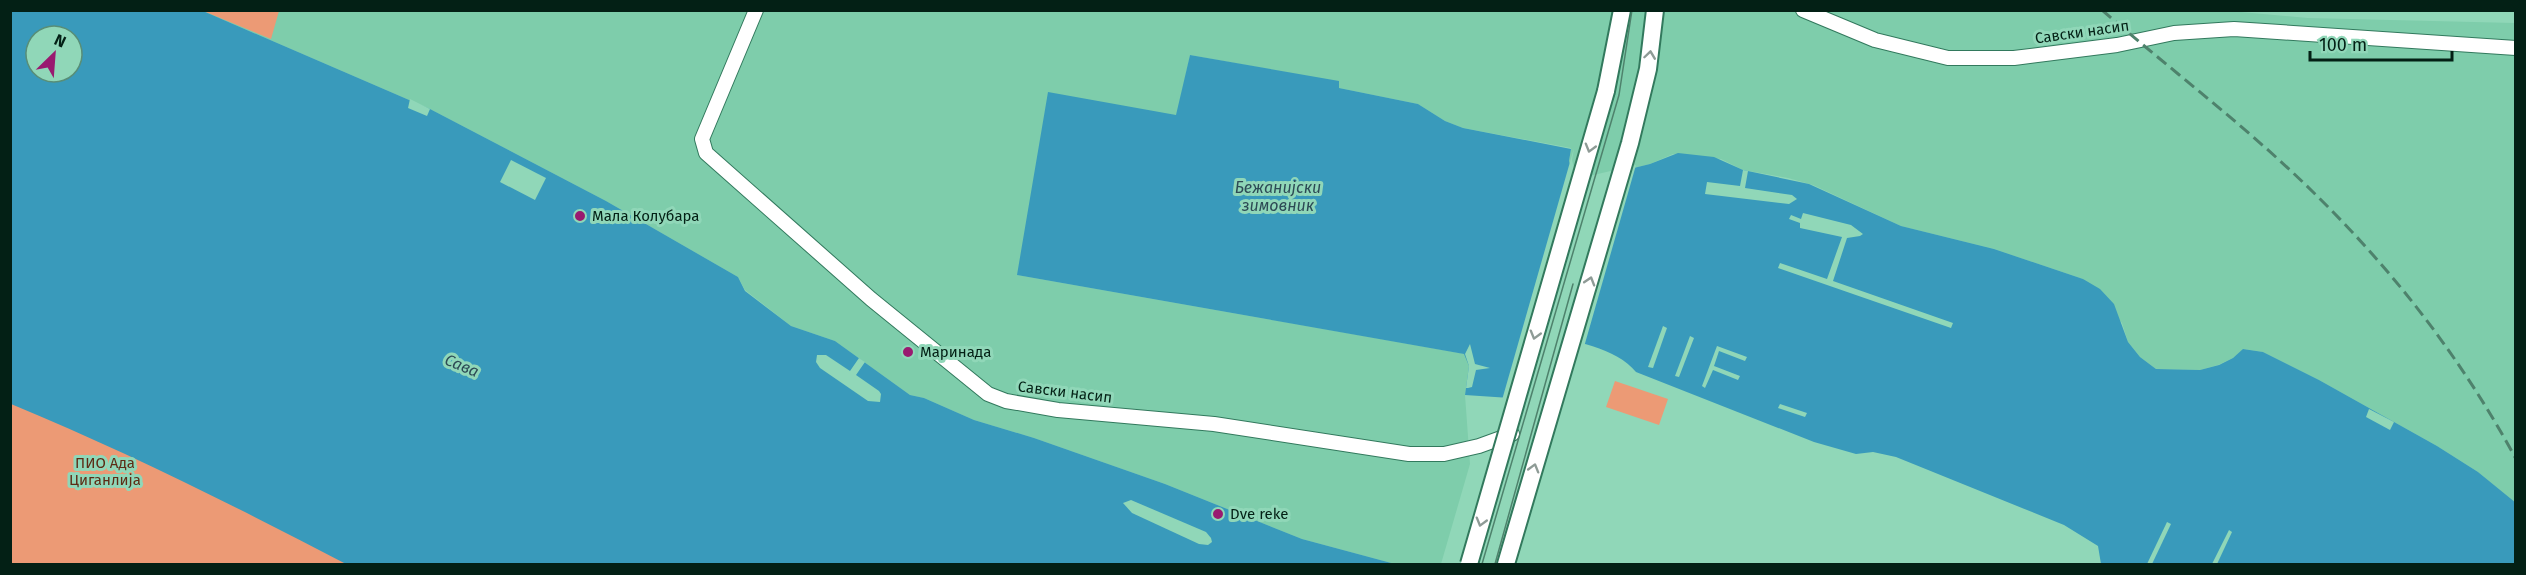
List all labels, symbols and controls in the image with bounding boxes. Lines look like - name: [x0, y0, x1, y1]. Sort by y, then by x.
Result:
- street label: Савски насип: [2034, 16, 2130, 48]
- north arrow: [24, 24, 84, 84]
- scale bar: [2310, 24, 2452, 62]
- text: N: [51, 30, 69, 52]
- text: 100 m: [2319, 34, 2367, 56]
- one-way arrow: [1643, 50, 1655, 60]
- one-way arrow: [1585, 142, 1597, 152]
- water label: Бежанијски зимовник: [1235, 178, 1321, 215]
- place label: Мала Колубара: [592, 207, 699, 225]
- marker: Мала Колубара: [573, 209, 587, 223]
- one-way arrow: [1583, 276, 1595, 287]
- one-way arrow: [1530, 329, 1542, 340]
- place label: Маринада: [920, 343, 991, 361]
- marker: Маринада: [901, 345, 915, 359]
- water label: Сава: [442, 350, 482, 381]
- street label: Савски насип: [1017, 377, 1113, 407]
- park label: ПИО Ада Циганлија: [69, 454, 141, 489]
- one-way arrow: [1527, 463, 1539, 474]
- place label: Dve reke: [1230, 505, 1288, 523]
- marker: Dve reke: [1211, 507, 1225, 521]
- one-way arrow: [1476, 516, 1488, 527]

